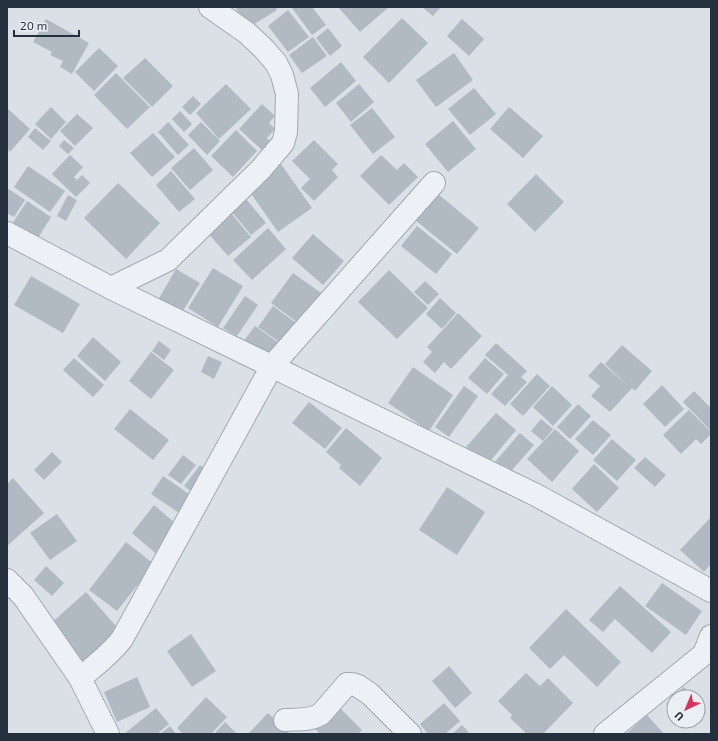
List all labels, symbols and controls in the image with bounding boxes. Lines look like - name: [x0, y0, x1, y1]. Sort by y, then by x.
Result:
- scale bar: [14, 12, 79, 38]
- text: 20 m: [20, 18, 47, 32]
- north arrow: [666, 689, 706, 729]
- text: U: [671, 709, 686, 724]

